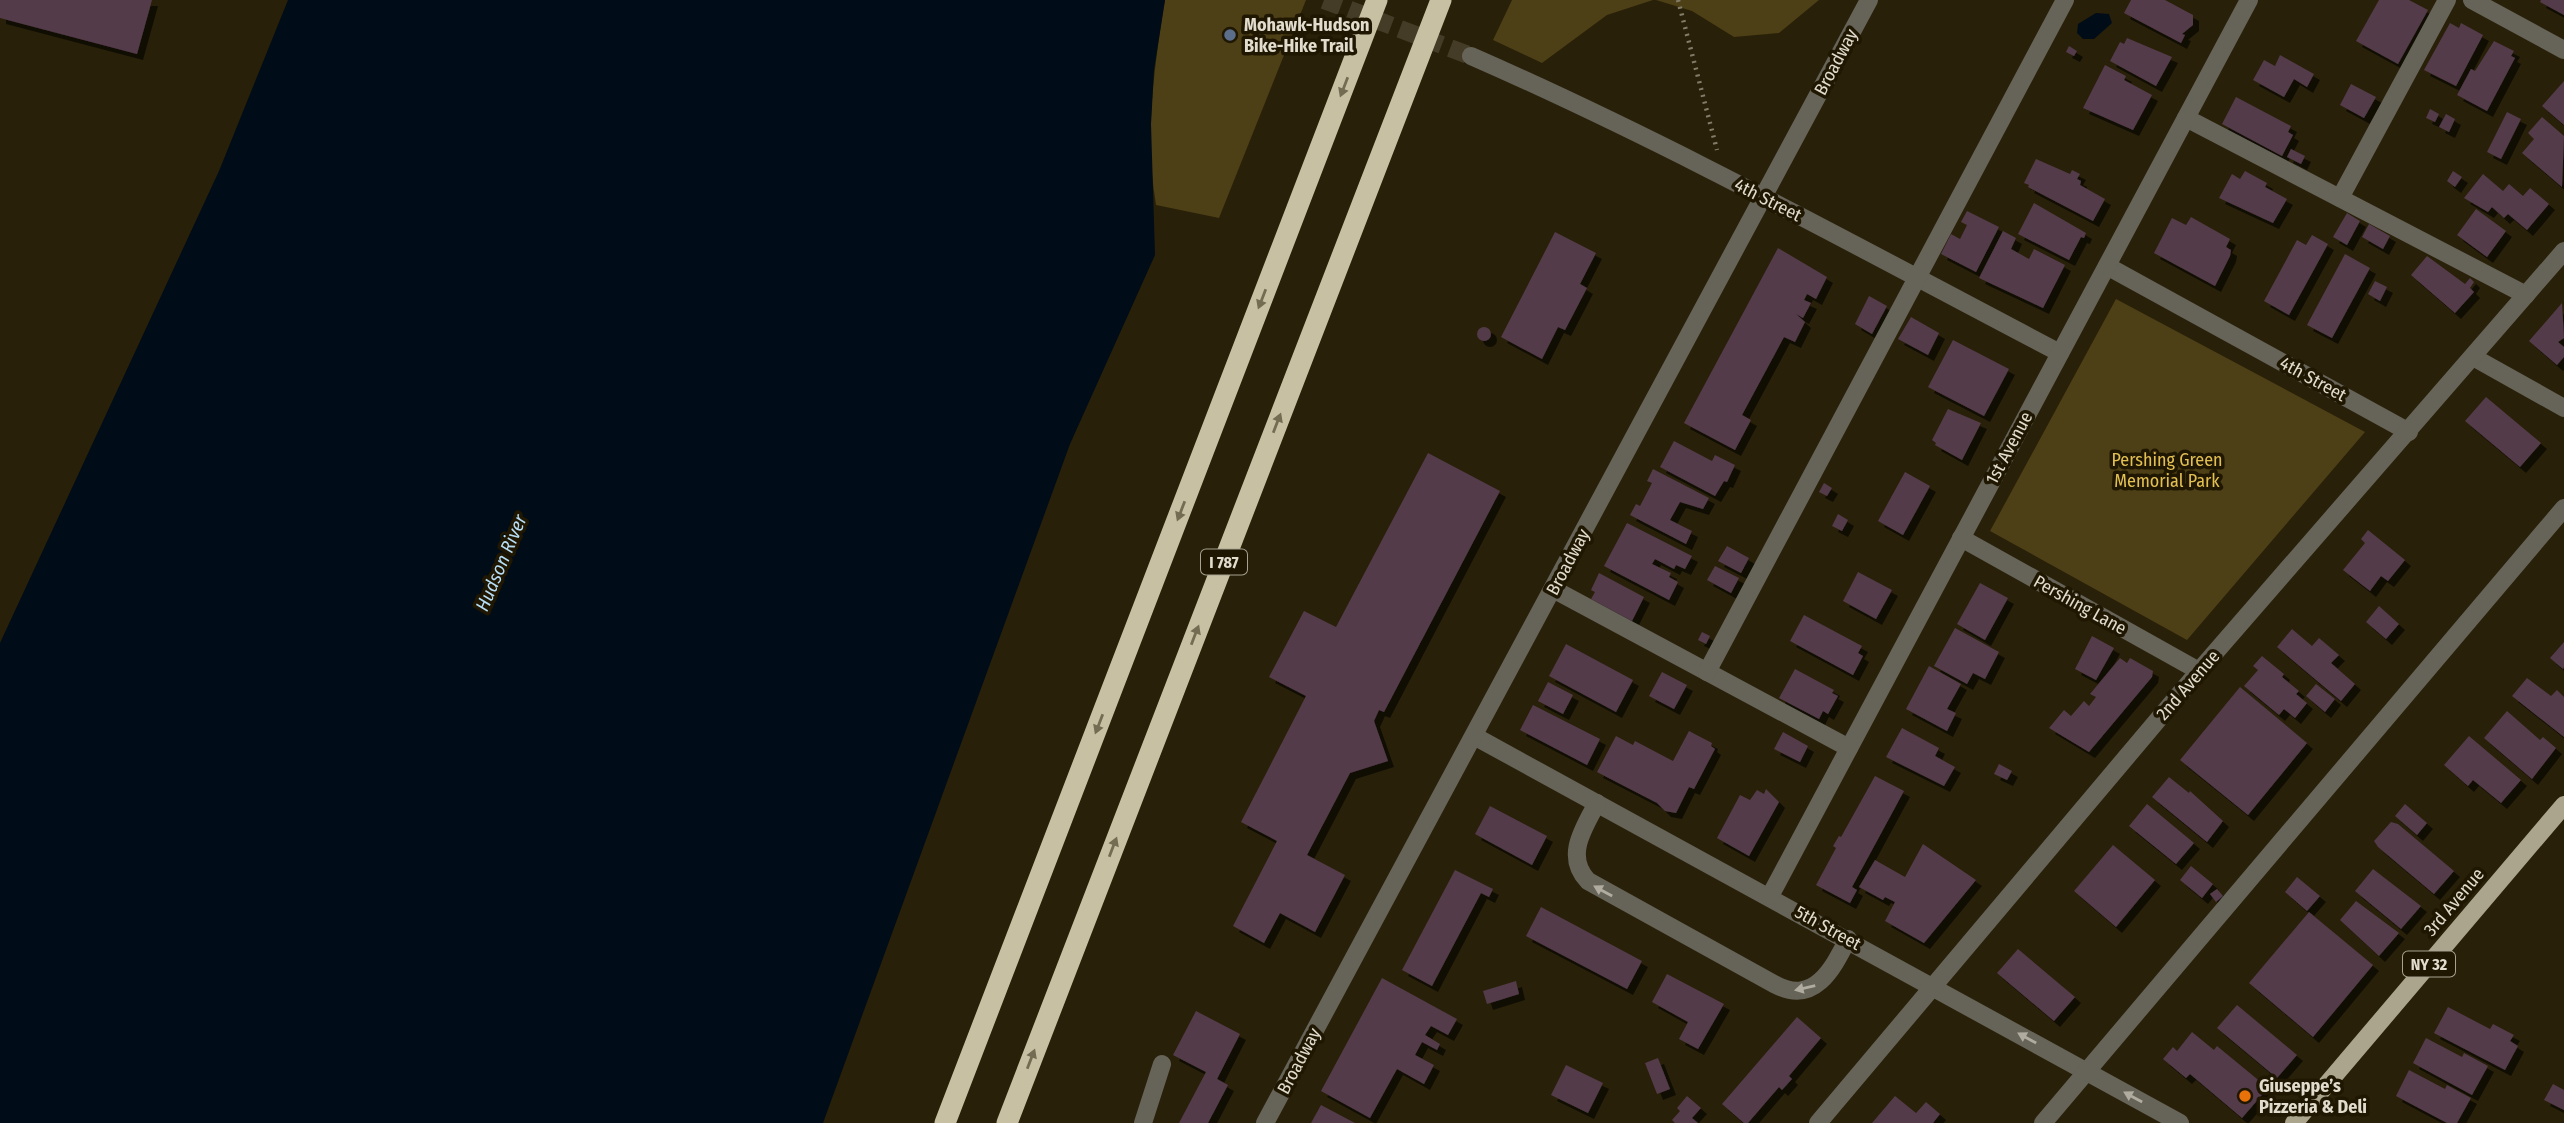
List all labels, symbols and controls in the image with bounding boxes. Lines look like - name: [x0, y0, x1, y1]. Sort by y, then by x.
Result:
- place label: Mohawk-Hudson Bike-Hike Trail: [1244, 14, 1369, 57]
- street label: Broadway: [1809, 25, 1863, 99]
- marker: Mohawk-Hudson Bike-Hike Trail: [1222, 27, 1238, 43]
- one-way arrow: [1338, 76, 1349, 97]
- street label: 4th Street: [1731, 174, 1805, 226]
- one-way arrow: [1257, 288, 1268, 309]
- street label: 4th Street: [2276, 352, 2350, 406]
- street label: 1st Avenue: [1981, 408, 2037, 488]
- one-way arrow: [1272, 412, 1283, 433]
- park label: Pershing Green Memorial Park: [2111, 449, 2223, 492]
- one-way arrow: [1175, 501, 1186, 522]
- water label: Hudson River: [470, 510, 532, 615]
- street label: Broadway: [1541, 525, 1595, 599]
- road number: I 787: [1201, 550, 1247, 575]
- street label: Pershing Lane: [2030, 570, 2130, 640]
- one-way arrow: [1190, 624, 1201, 645]
- street label: 2nd Avenue: [2152, 645, 2224, 724]
- one-way arrow: [1093, 713, 1104, 734]
- one-way arrow: [1108, 837, 1119, 858]
- street label: 3rd Avenue: [2419, 863, 2489, 940]
- one-way arrow: [1594, 885, 1613, 897]
- street label: 5th Street: [1791, 901, 1865, 955]
- road number: NY 32: [2403, 952, 2455, 976]
- one-way arrow: [1794, 982, 1816, 993]
- street label: Broadway: [1272, 1024, 1326, 1098]
- one-way arrow: [2017, 1032, 2037, 1044]
- one-way arrow: [1026, 1049, 1037, 1070]
- place label: Giuseppe’s Pizzeria & Deli: [2259, 1075, 2367, 1118]
- marker: Giuseppe’s Pizzeria & Deli: [2237, 1088, 2253, 1104]
- one-way arrow: [2124, 1091, 2143, 1103]

